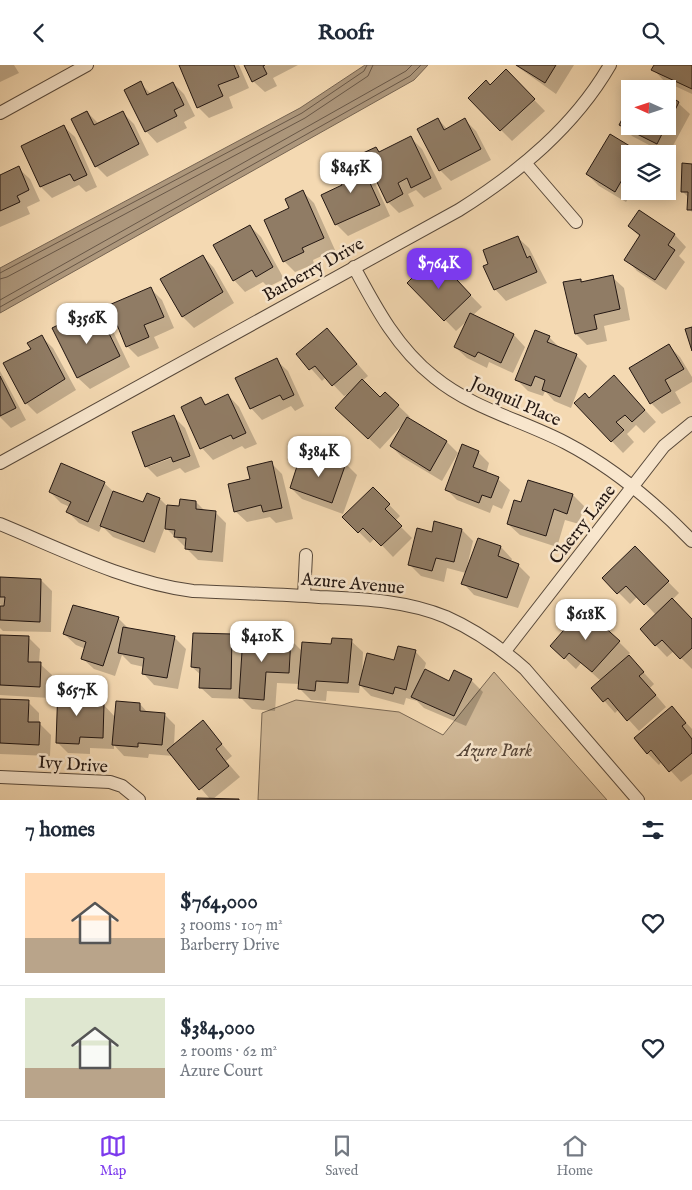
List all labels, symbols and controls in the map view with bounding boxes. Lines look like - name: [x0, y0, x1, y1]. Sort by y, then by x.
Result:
- icon: back: [25, 19, 53, 47]
- text: Roofr: [318, 19, 374, 47]
- icon: search: [639, 19, 667, 47]
- north arrow: [621, 80, 676, 135]
- map controls: [621, 80, 676, 200]
- button: layers: [621, 145, 676, 200]
- pin: $845K: [316, 151, 386, 194]
- text: $845K: [331, 158, 371, 178]
- street label: Barberry Drive: [259, 233, 368, 308]
- pin: $764K: [404, 247, 474, 290]
- text: $764K: [418, 254, 460, 274]
- pin: $356K: [52, 303, 122, 345]
- text: $356K: [68, 309, 106, 329]
- street label: Jonquil Place: [465, 371, 564, 433]
- pin: $384K: [284, 435, 354, 478]
- text: $384K: [299, 442, 339, 462]
- street label: Cherry Lane: [545, 480, 622, 569]
- street label: Azure Avenue: [299, 568, 405, 600]
- pin: $618K: [551, 599, 621, 641]
- text: $618K: [566, 605, 606, 625]
- pin: $410K: [227, 621, 297, 663]
- text: $410K: [241, 627, 283, 647]
- pin: $657K: [42, 675, 112, 717]
- text: $657K: [57, 681, 97, 701]
- park label: Azure Park: [456, 740, 532, 763]
- street label: Ivy Drive: [37, 752, 109, 779]
- icon: filters: [639, 816, 667, 844]
- text: 7 homes: [25, 817, 95, 844]
- text: $764,000: [180, 889, 258, 916]
- icon: home: [65, 893, 125, 953]
- icon: heart: [639, 909, 667, 937]
- text: 3 rooms · 107 m²: [180, 916, 283, 936]
- text: Barberry Drive: [180, 936, 280, 956]
- text: $384,000: [180, 1015, 255, 1042]
- icon: home: [65, 1018, 125, 1078]
- icon: heart: [639, 1034, 667, 1062]
- text: 2 rooms · 62 m²: [180, 1042, 277, 1062]
- text: Azure Court: [180, 1062, 263, 1082]
- tab: Map: [99, 1132, 127, 1180]
- tab: Saved: [325, 1132, 358, 1180]
- tab: Home: [556, 1132, 593, 1180]

